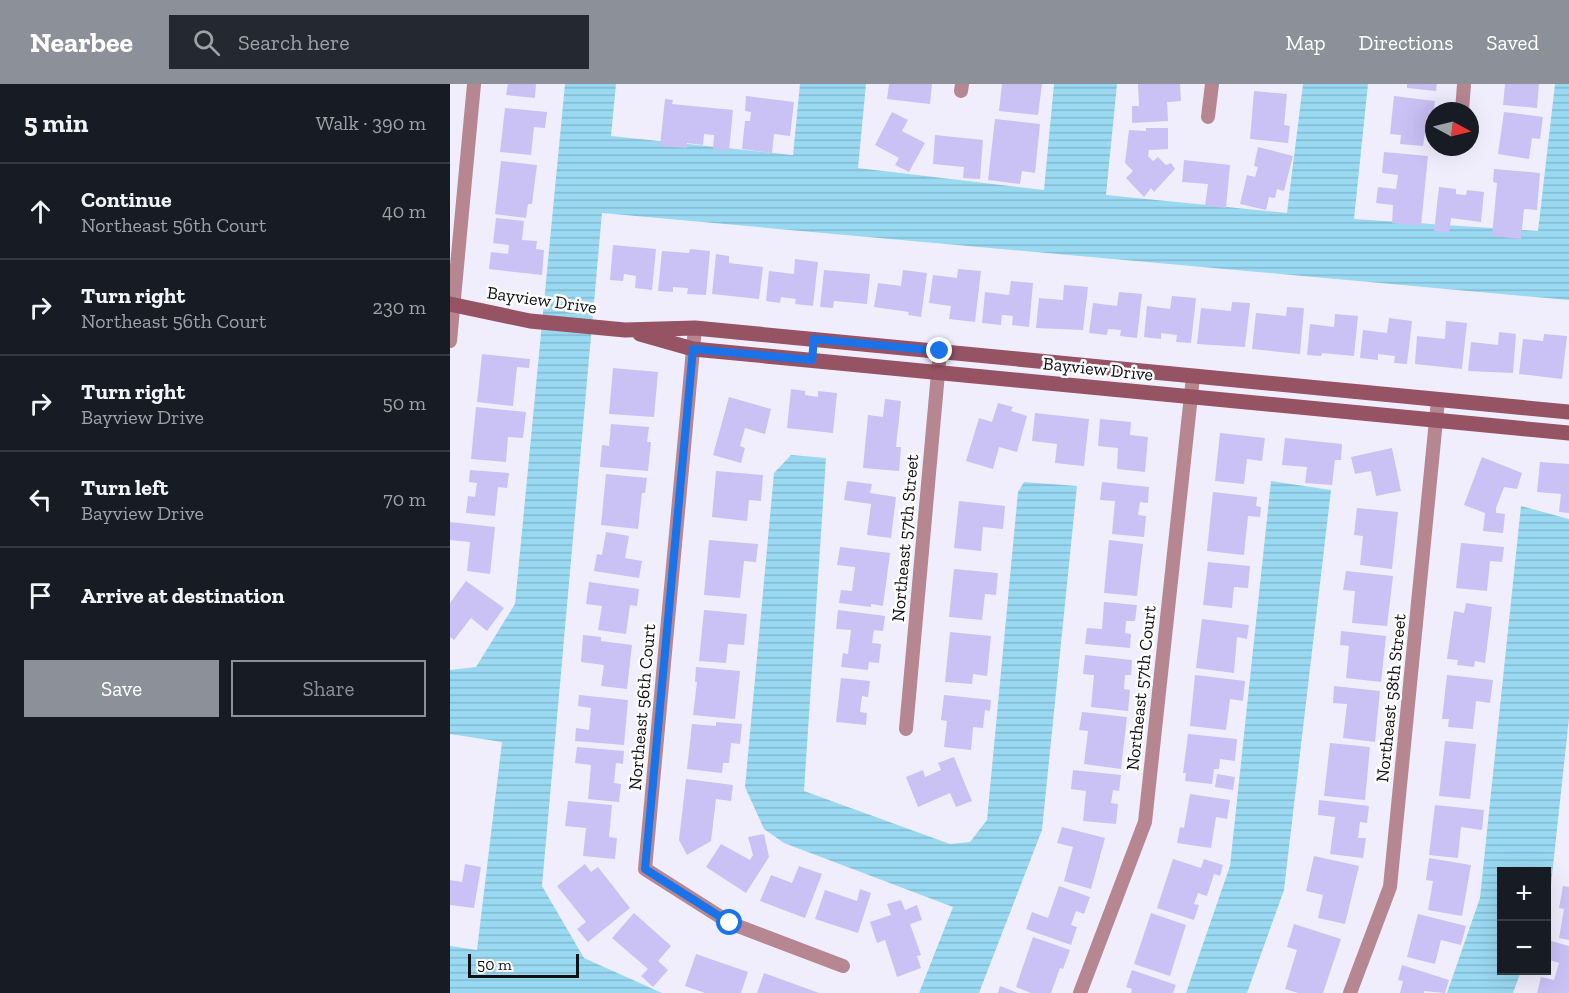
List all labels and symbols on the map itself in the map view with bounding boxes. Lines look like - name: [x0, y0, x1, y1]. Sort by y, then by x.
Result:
- north arrow: [1425, 102, 1479, 156]
- street label: Bayview Drive: [486, 281, 598, 319]
- route end: [926, 337, 952, 363]
- street label: Bayview Drive: [1042, 352, 1154, 386]
- street label: Northeast 57th Street: [887, 453, 923, 623]
- street label: Northeast 57th Court: [1121, 604, 1161, 772]
- street label: Northeast 58th Street: [1371, 612, 1411, 783]
- street label: Northeast 56th Court: [624, 623, 660, 791]
- route start: [716, 909, 742, 935]
- scale bar: [468, 951, 579, 978]

